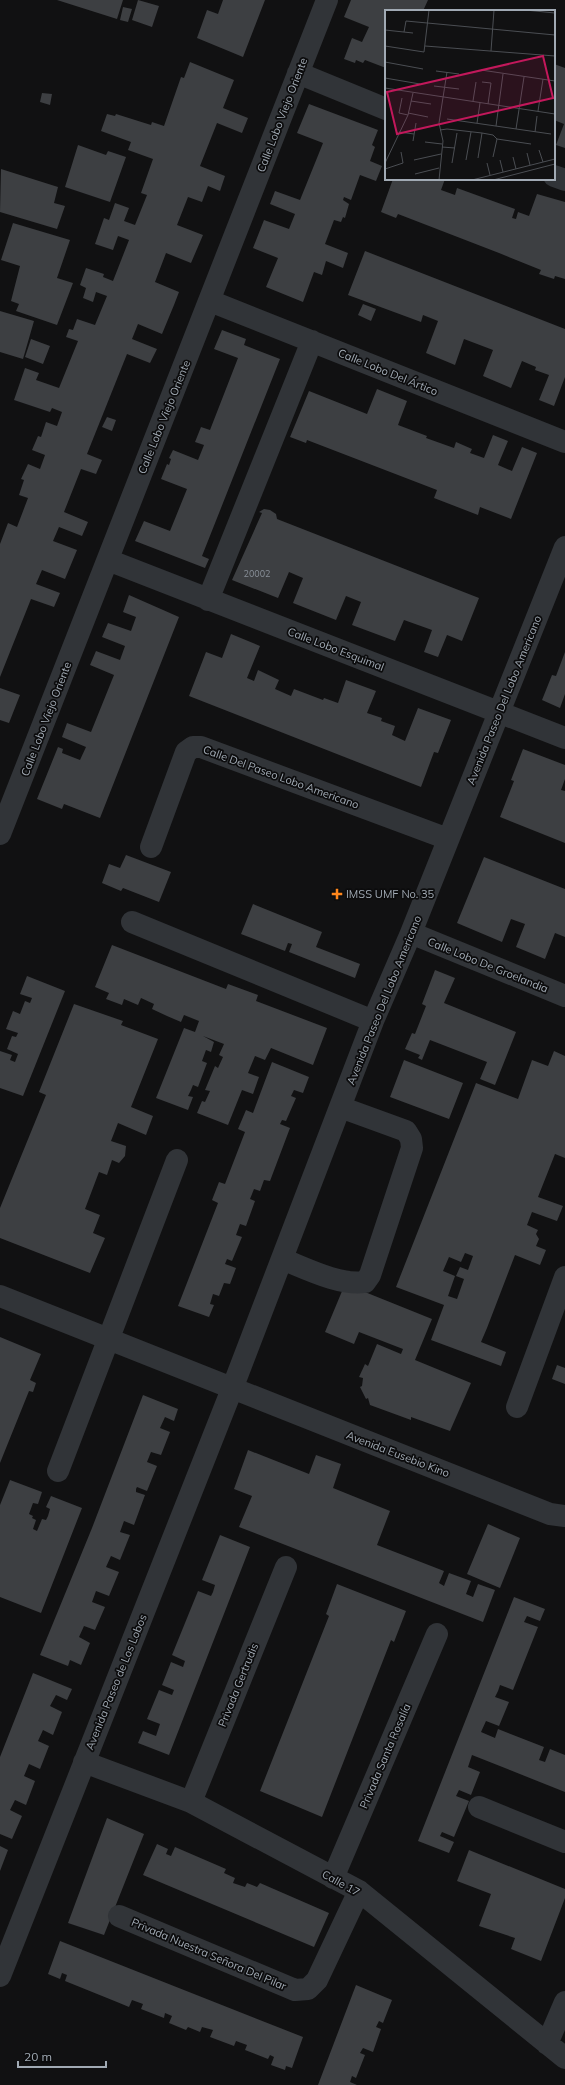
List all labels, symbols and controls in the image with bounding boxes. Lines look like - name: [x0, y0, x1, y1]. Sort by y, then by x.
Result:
- inset map: [385, 10, 555, 180]
- street label: Calle Lobo Viejo Oriente: [254, 56, 310, 174]
- street label: Calle Lobo Del Ártico: [336, 346, 440, 398]
- street label: Calle Lobo Viejo Oriente: [135, 358, 193, 476]
- house number: 20002: [243, 568, 271, 579]
- street label: Avenida Paseo Del Lobo Americano: [464, 613, 544, 787]
- street label: Calle Lobo Esquimal: [286, 624, 386, 674]
- street label: Calle Lobo Viejo Oriente: [18, 660, 74, 778]
- street label: Calle Del Paseo Lobo Americano: [201, 742, 361, 812]
- place label: IMSS UMF No. 35: [346, 887, 435, 901]
- marker: IMSS UMF No. 35: [331, 888, 343, 900]
- street label: Avenida Paseo Del Lobo Americano: [344, 913, 424, 1087]
- street label: Calle Lobo De Groelandia: [426, 934, 550, 996]
- street label: Avenida Eusebio Kino: [344, 1428, 452, 1480]
- street label: Avenida Paseo de Los Lobos: [82, 1612, 150, 1752]
- street label: Privada Gertrudis: [215, 1641, 261, 1729]
- street label: Privada Santa Rosalía: [356, 1701, 414, 1811]
- street label: Calle 17: [320, 1867, 362, 1899]
- street label: Privada Nuestra Señora Del Pilar: [129, 1915, 289, 1993]
- scale bar: [18, 2043, 106, 2069]
- text: 20 m: [24, 2049, 52, 2064]

